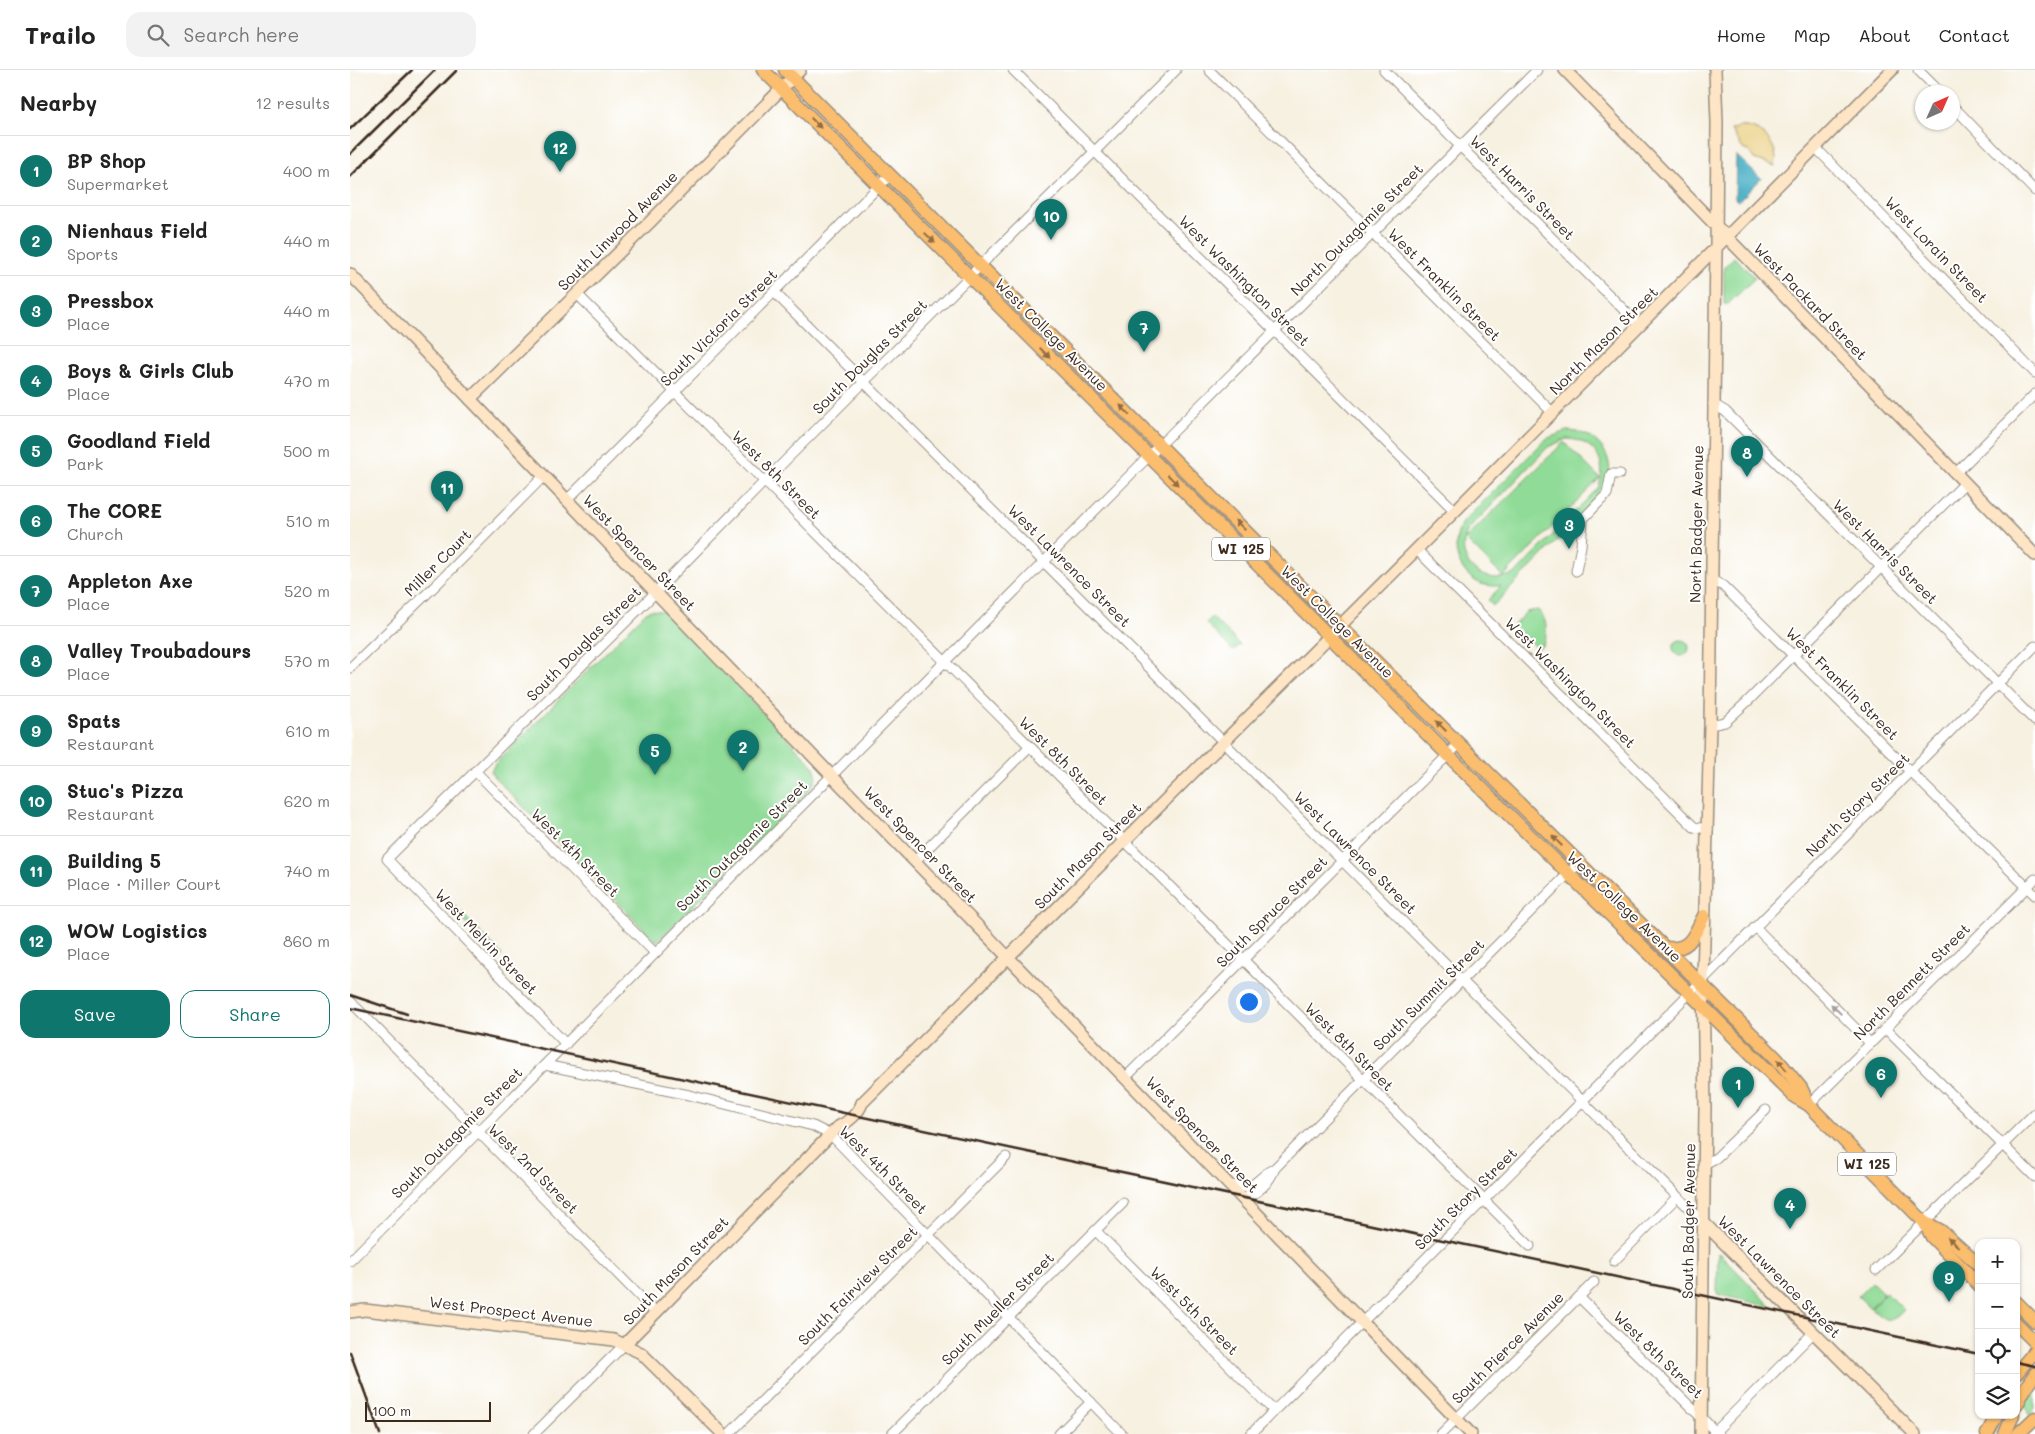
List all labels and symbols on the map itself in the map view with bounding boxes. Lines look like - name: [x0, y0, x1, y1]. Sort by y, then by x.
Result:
- north arrow: [1915, 85, 1960, 130]
- one-way arrow: [809, 117, 821, 129]
- street label: West Harris Street: [1466, 130, 1580, 244]
- pin: 12: [544, 131, 576, 172]
- street label: North Outagamie Street: [1286, 159, 1427, 300]
- street label: South Linwood Avenue: [553, 166, 682, 295]
- street label: West Lorain Street: [1881, 192, 1993, 307]
- pin: 10: [1035, 199, 1067, 240]
- street label: West Washington Street: [1175, 211, 1314, 350]
- street label: West Franklin Street: [1384, 224, 1505, 345]
- one-way arrow: [924, 232, 936, 244]
- street label: West Packard Street: [1750, 238, 1872, 364]
- street label: South Victoria Street: [655, 264, 781, 390]
- street label: West College Avenue: [991, 273, 1113, 395]
- street label: North Mason Street: [1545, 282, 1662, 399]
- street label: South Douglas Street: [808, 295, 931, 418]
- pin: 7: [1128, 311, 1160, 352]
- one-way arrow: [1039, 347, 1051, 359]
- one-way arrow: [1119, 404, 1131, 416]
- street label: West 8th Street: [728, 426, 825, 523]
- pin: 8: [1731, 436, 1763, 477]
- street label: North Badger Avenue: [1685, 445, 1707, 603]
- pin: 11: [431, 471, 463, 512]
- one-way arrow: [1166, 474, 1178, 486]
- street label: West Spencer Street: [579, 490, 701, 615]
- street label: West Harris Street: [1829, 494, 1943, 608]
- street label: West Lawrence Street: [1004, 500, 1135, 631]
- pin: 3: [1553, 508, 1585, 549]
- one-way arrow: [1234, 519, 1246, 531]
- street label: Miller Court: [399, 524, 475, 600]
- road number: WI 125: [1212, 538, 1270, 560]
- street label: West College Avenue: [1277, 560, 1399, 682]
- street label: South Douglas Street: [522, 582, 645, 705]
- street label: West Washington Street: [1501, 613, 1640, 752]
- street label: West Franklin Street: [1782, 623, 1903, 744]
- street label: West 8th Street: [1015, 712, 1112, 809]
- one-way arrow: [1436, 720, 1448, 732]
- pin: 2: [727, 730, 759, 771]
- pin: 5: [639, 734, 671, 775]
- street label: North Story Street: [1801, 748, 1914, 861]
- street label: South Outagamie Street: [671, 775, 811, 915]
- street label: West Spencer Street: [860, 782, 982, 907]
- street label: West Lawrence Street: [1290, 787, 1421, 918]
- street label: South Mason Street: [1029, 797, 1145, 913]
- street label: West 4th Street: [527, 804, 624, 901]
- one-way arrow: [1551, 835, 1563, 847]
- street label: West College Avenue: [1563, 846, 1686, 966]
- street label: South Spruce Street: [1211, 851, 1331, 971]
- street label: West Melvin Street: [431, 884, 542, 998]
- street label: North Bennett Street: [1848, 918, 1974, 1044]
- street label: South Summit Street: [1368, 934, 1488, 1054]
- your location: [1236, 989, 1262, 1015]
- street label: West 8th Street: [1301, 998, 1398, 1095]
- one-way arrow: [1830, 1003, 1842, 1015]
- pin: 6: [1865, 1057, 1897, 1098]
- one-way arrow: [1777, 1059, 1788, 1071]
- street label: South Outagamie Street: [386, 1062, 526, 1202]
- pin: 1: [1722, 1067, 1754, 1108]
- street label: West Spencer Street: [1142, 1072, 1264, 1197]
- street label: West 2nd Street: [484, 1119, 583, 1218]
- street label: West 4th Street: [835, 1121, 932, 1218]
- street label: South Story Street: [1410, 1143, 1521, 1254]
- street label: South Badger Avenue: [1677, 1143, 1699, 1299]
- road number: WI 125: [1838, 1152, 1896, 1176]
- pin: 4: [1774, 1188, 1806, 1229]
- street label: West Lawrence Street: [1714, 1211, 1845, 1342]
- street label: South Mason Street: [618, 1212, 732, 1329]
- street label: South Fairview Street: [793, 1221, 921, 1349]
- one-way arrow: [1947, 1236, 1959, 1248]
- street label: South Mueller Street: [937, 1248, 1058, 1369]
- pin: 9: [1933, 1261, 1965, 1302]
- street label: West 5th Street: [1146, 1262, 1243, 1359]
- street label: South Pierce Avenue: [1447, 1287, 1568, 1408]
- street label: West Prospect Avenue: [428, 1291, 594, 1331]
- street label: West 8th Street: [1609, 1306, 1708, 1402]
- scale bar: [365, 1399, 491, 1422]

